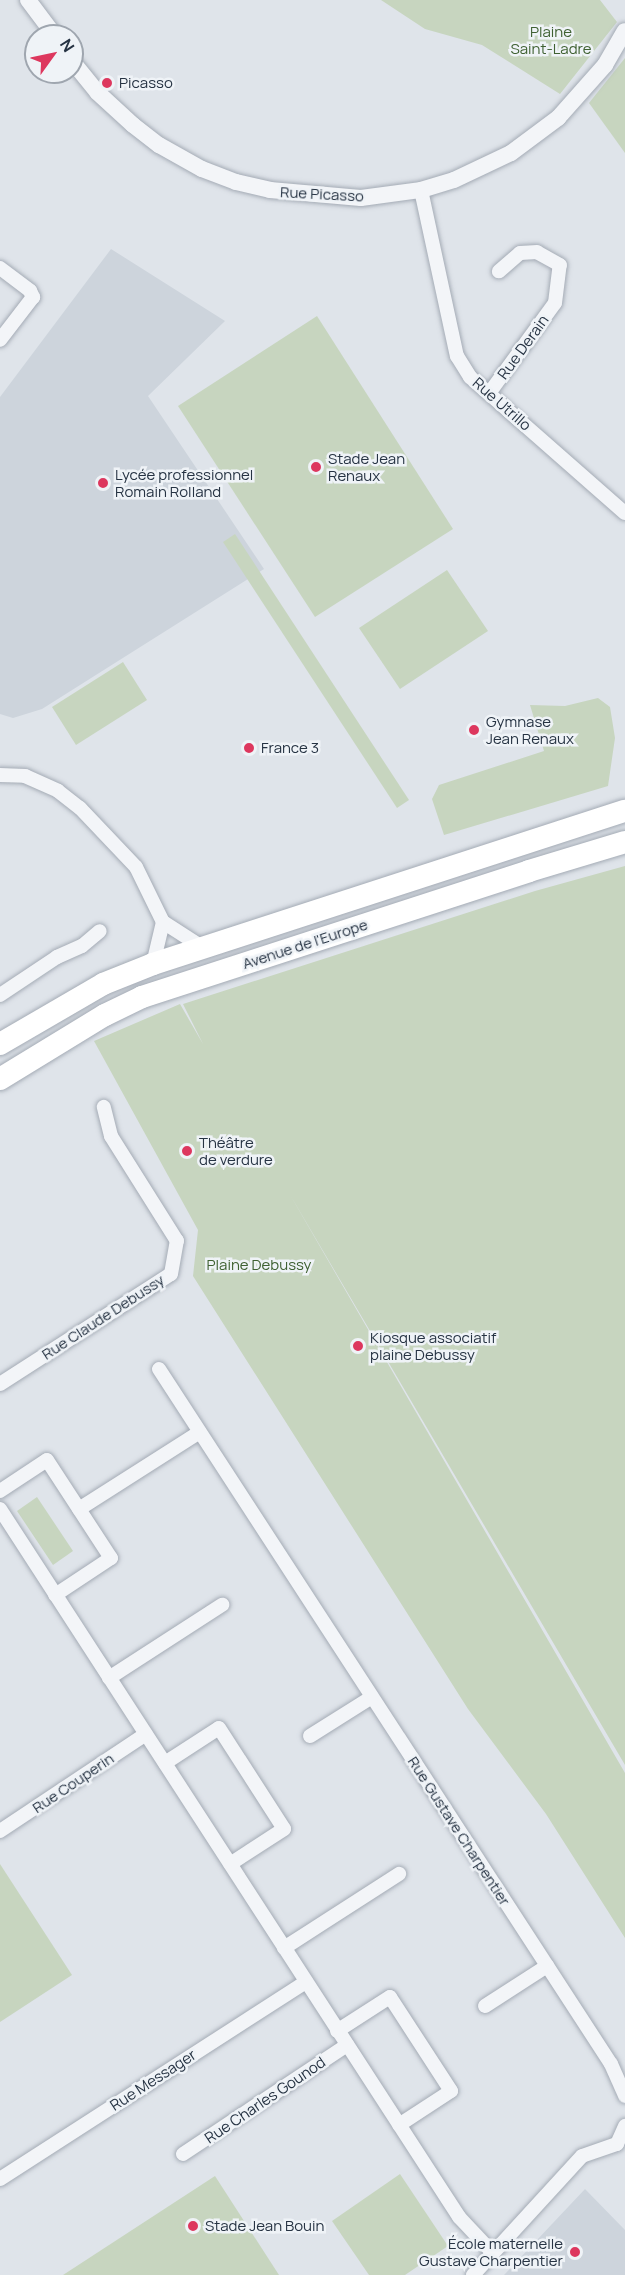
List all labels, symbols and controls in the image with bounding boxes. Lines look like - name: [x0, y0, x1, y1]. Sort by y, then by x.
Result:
- park label: Plaine Saint-Ladre: [510, 22, 592, 57]
- north arrow: [24, 24, 84, 84]
- text: N: [55, 34, 80, 56]
- place label: Picasso: [119, 74, 173, 92]
- marker: Picasso: [100, 76, 114, 90]
- street label: Rue Picasso: [280, 183, 364, 205]
- street label: Rue Derain: [494, 311, 552, 383]
- street label: Rue Utrillo: [469, 374, 535, 434]
- place label: Stade Jean Renaux: [328, 449, 405, 484]
- marker: Stade Jean Renaux: [309, 460, 323, 474]
- place label: Lycée professionnel Romain Rolland: [115, 465, 253, 500]
- marker: Lycée professionnel Romain Rolland: [96, 476, 110, 490]
- place label: Gymnase Jean Renaux: [486, 712, 574, 747]
- marker: Gymnase Jean Renaux: [467, 723, 481, 737]
- place label: France 3: [261, 739, 319, 757]
- marker: France 3: [242, 741, 256, 755]
- street label: Avenue de l'Europe: [240, 915, 370, 973]
- place label: Théâtre de verdure: [199, 1133, 273, 1168]
- marker: Théâtre de verdure: [180, 1144, 194, 1158]
- park label: Plaine Debussy: [206, 1256, 312, 1274]
- street label: Rue Claude Debussy: [38, 1271, 168, 1363]
- place label: Kiosque associatif plaine Debussy: [370, 1328, 496, 1363]
- marker: Kiosque associatif plaine Debussy: [351, 1339, 365, 1353]
- street label: Rue Couperin: [29, 1749, 117, 1817]
- street label: Rue Gustave Charpentier: [404, 1753, 514, 1909]
- street label: Rue Messager: [107, 2046, 199, 2114]
- street label: Rue Charles Gounod: [201, 2053, 329, 2147]
- place label: Stade Jean Bouin: [205, 2217, 324, 2235]
- marker: Stade Jean Bouin: [186, 2219, 200, 2233]
- place label: École maternelle Gustave Charpentier: [419, 2234, 563, 2269]
- marker: École maternelle Gustave Charpentier: [568, 2245, 582, 2259]

